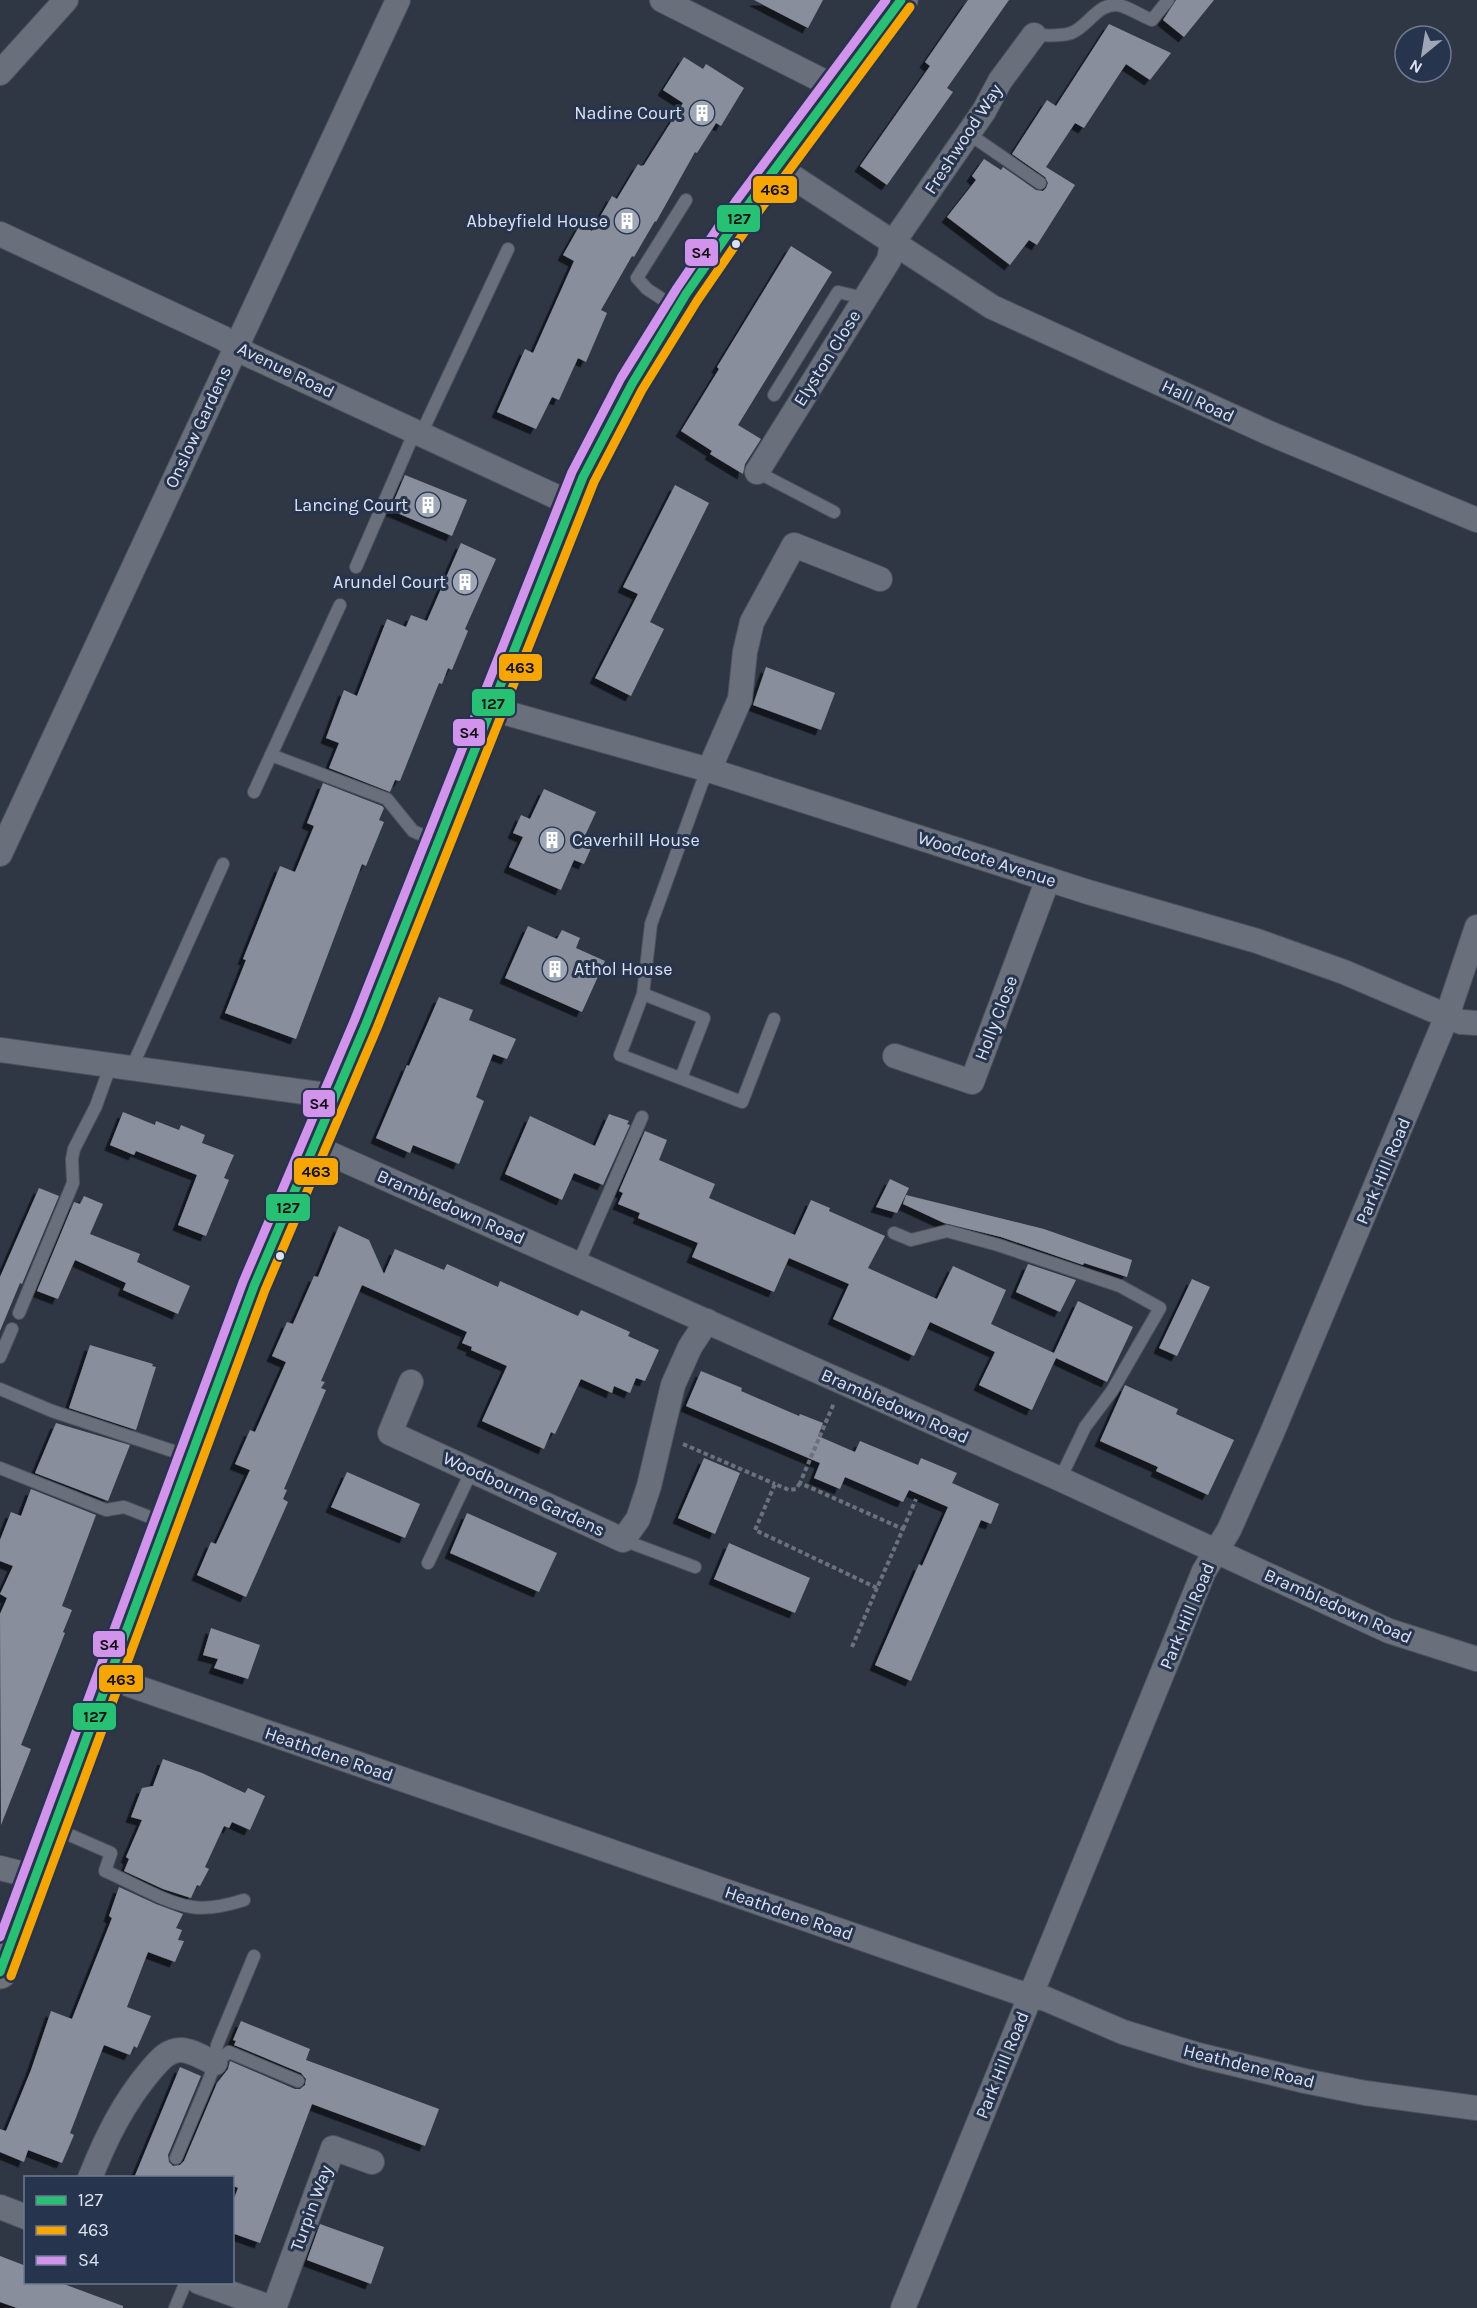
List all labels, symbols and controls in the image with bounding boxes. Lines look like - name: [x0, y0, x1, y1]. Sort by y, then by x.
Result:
- north arrow: [1393, 24, 1453, 84]
- text: N: [1406, 55, 1425, 78]
- street label: Freshwood Way: [919, 79, 1007, 198]
- building icon: Nadine Court: [687, 98, 717, 128]
- place label: Nadine Court: [574, 102, 682, 124]
- line badge: 463: [752, 175, 798, 204]
- text: 463: [760, 180, 790, 199]
- line badge: 127: [716, 204, 761, 233]
- building icon: Abbeyfield House: [612, 206, 642, 236]
- text: 127: [727, 209, 751, 228]
- place label: Abbeyfield House: [466, 210, 608, 232]
- line badge: S4: [684, 238, 719, 267]
- unlabelled marker: [730, 238, 742, 250]
- text: S4: [691, 243, 711, 262]
- street label: Elyston Close: [789, 306, 865, 410]
- street label: Avenue Road: [234, 337, 338, 403]
- street label: Onslow Gardens: [160, 362, 236, 492]
- street label: Hall Road: [1158, 375, 1238, 427]
- building icon: Lancing Court: [413, 490, 443, 520]
- place label: Lancing Court: [294, 494, 408, 516]
- building icon: Arundel Court: [450, 567, 480, 597]
- place label: Arundel Court: [333, 571, 446, 593]
- line badge: 463: [498, 653, 543, 682]
- text: 463: [505, 658, 535, 677]
- line badge: 127: [471, 688, 516, 717]
- text: 127: [481, 694, 505, 713]
- line badge: S4: [452, 718, 486, 747]
- text: S4: [459, 723, 479, 742]
- building icon: Caverhill House: [537, 825, 567, 855]
- street label: Woodcote Avenue: [915, 826, 1059, 892]
- place label: Caverhill House: [572, 829, 700, 851]
- building icon: Athol House: [540, 954, 570, 984]
- place label: Athol House: [574, 958, 673, 980]
- street label: Holly Close: [970, 972, 1022, 1064]
- line badge: S4: [302, 1089, 336, 1118]
- text: S4: [309, 1094, 329, 1113]
- street label: Park Hill Road: [1351, 1114, 1415, 1228]
- line badge: 463: [293, 1157, 339, 1186]
- text: 463: [301, 1162, 331, 1181]
- street label: Brambledown Road: [374, 1165, 528, 1249]
- line badge: 127: [265, 1193, 311, 1222]
- text: 127: [276, 1198, 300, 1217]
- unlabelled marker: [274, 1250, 286, 1262]
- street label: Brambledown Road: [818, 1364, 972, 1448]
- street label: Woodbourne Gardens: [439, 1447, 609, 1541]
- street label: Park Hill Road: [1155, 1559, 1219, 1673]
- street label: Brambledown Road: [1261, 1564, 1415, 1648]
- line badge: S4: [92, 1630, 126, 1658]
- text: S4: [99, 1635, 119, 1654]
- line badge: 463: [98, 1664, 144, 1693]
- text: 463: [106, 1670, 136, 1689]
- line badge: 127: [72, 1702, 117, 1731]
- text: 127: [83, 1707, 107, 1726]
- street label: Heathdene Road: [262, 1722, 396, 1786]
- street label: Heathdene Road: [722, 1881, 856, 1945]
- street label: Park Hill Road: [970, 2008, 1034, 2122]
- street label: Heathdene Road: [1181, 2039, 1317, 2093]
- street label: Turpin Way: [285, 2161, 337, 2254]
- legend: [24, 2176, 234, 2284]
- text: 127: [78, 2189, 103, 2211]
- text: 463: [78, 2219, 109, 2241]
- text: S4: [78, 2249, 99, 2271]

